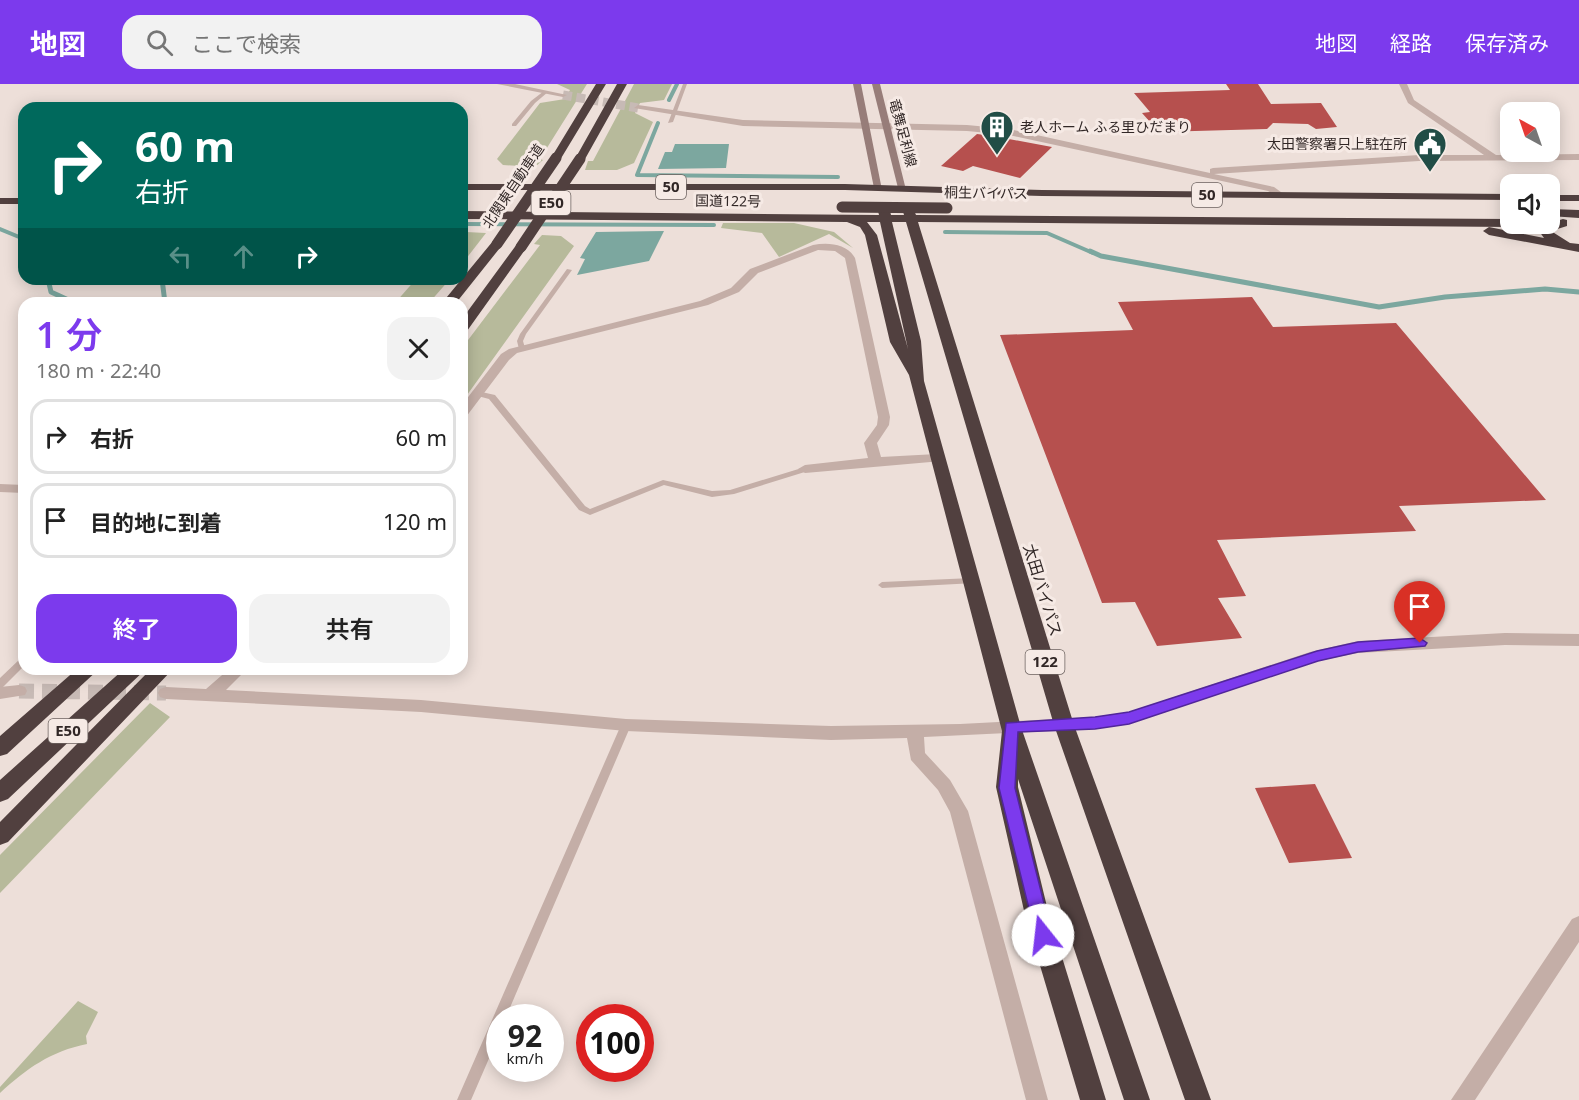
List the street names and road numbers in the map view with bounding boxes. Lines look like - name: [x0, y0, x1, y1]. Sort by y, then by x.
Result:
- street label: 竜舞足利線: [885, 97, 922, 169]
- street label: 北関東自動車道: [477, 140, 548, 232]
- road number: 50: [656, 175, 686, 199]
- street label: 桐生バイパス: [944, 182, 1028, 203]
- road number: 50: [1192, 183, 1222, 207]
- street label: 国道122号: [695, 190, 761, 211]
- road number: E50: [532, 191, 570, 215]
- street label: 太田バイパス: [1018, 541, 1068, 639]
- road number: 122: [1026, 650, 1064, 674]
- road number: E50: [48, 719, 88, 743]

